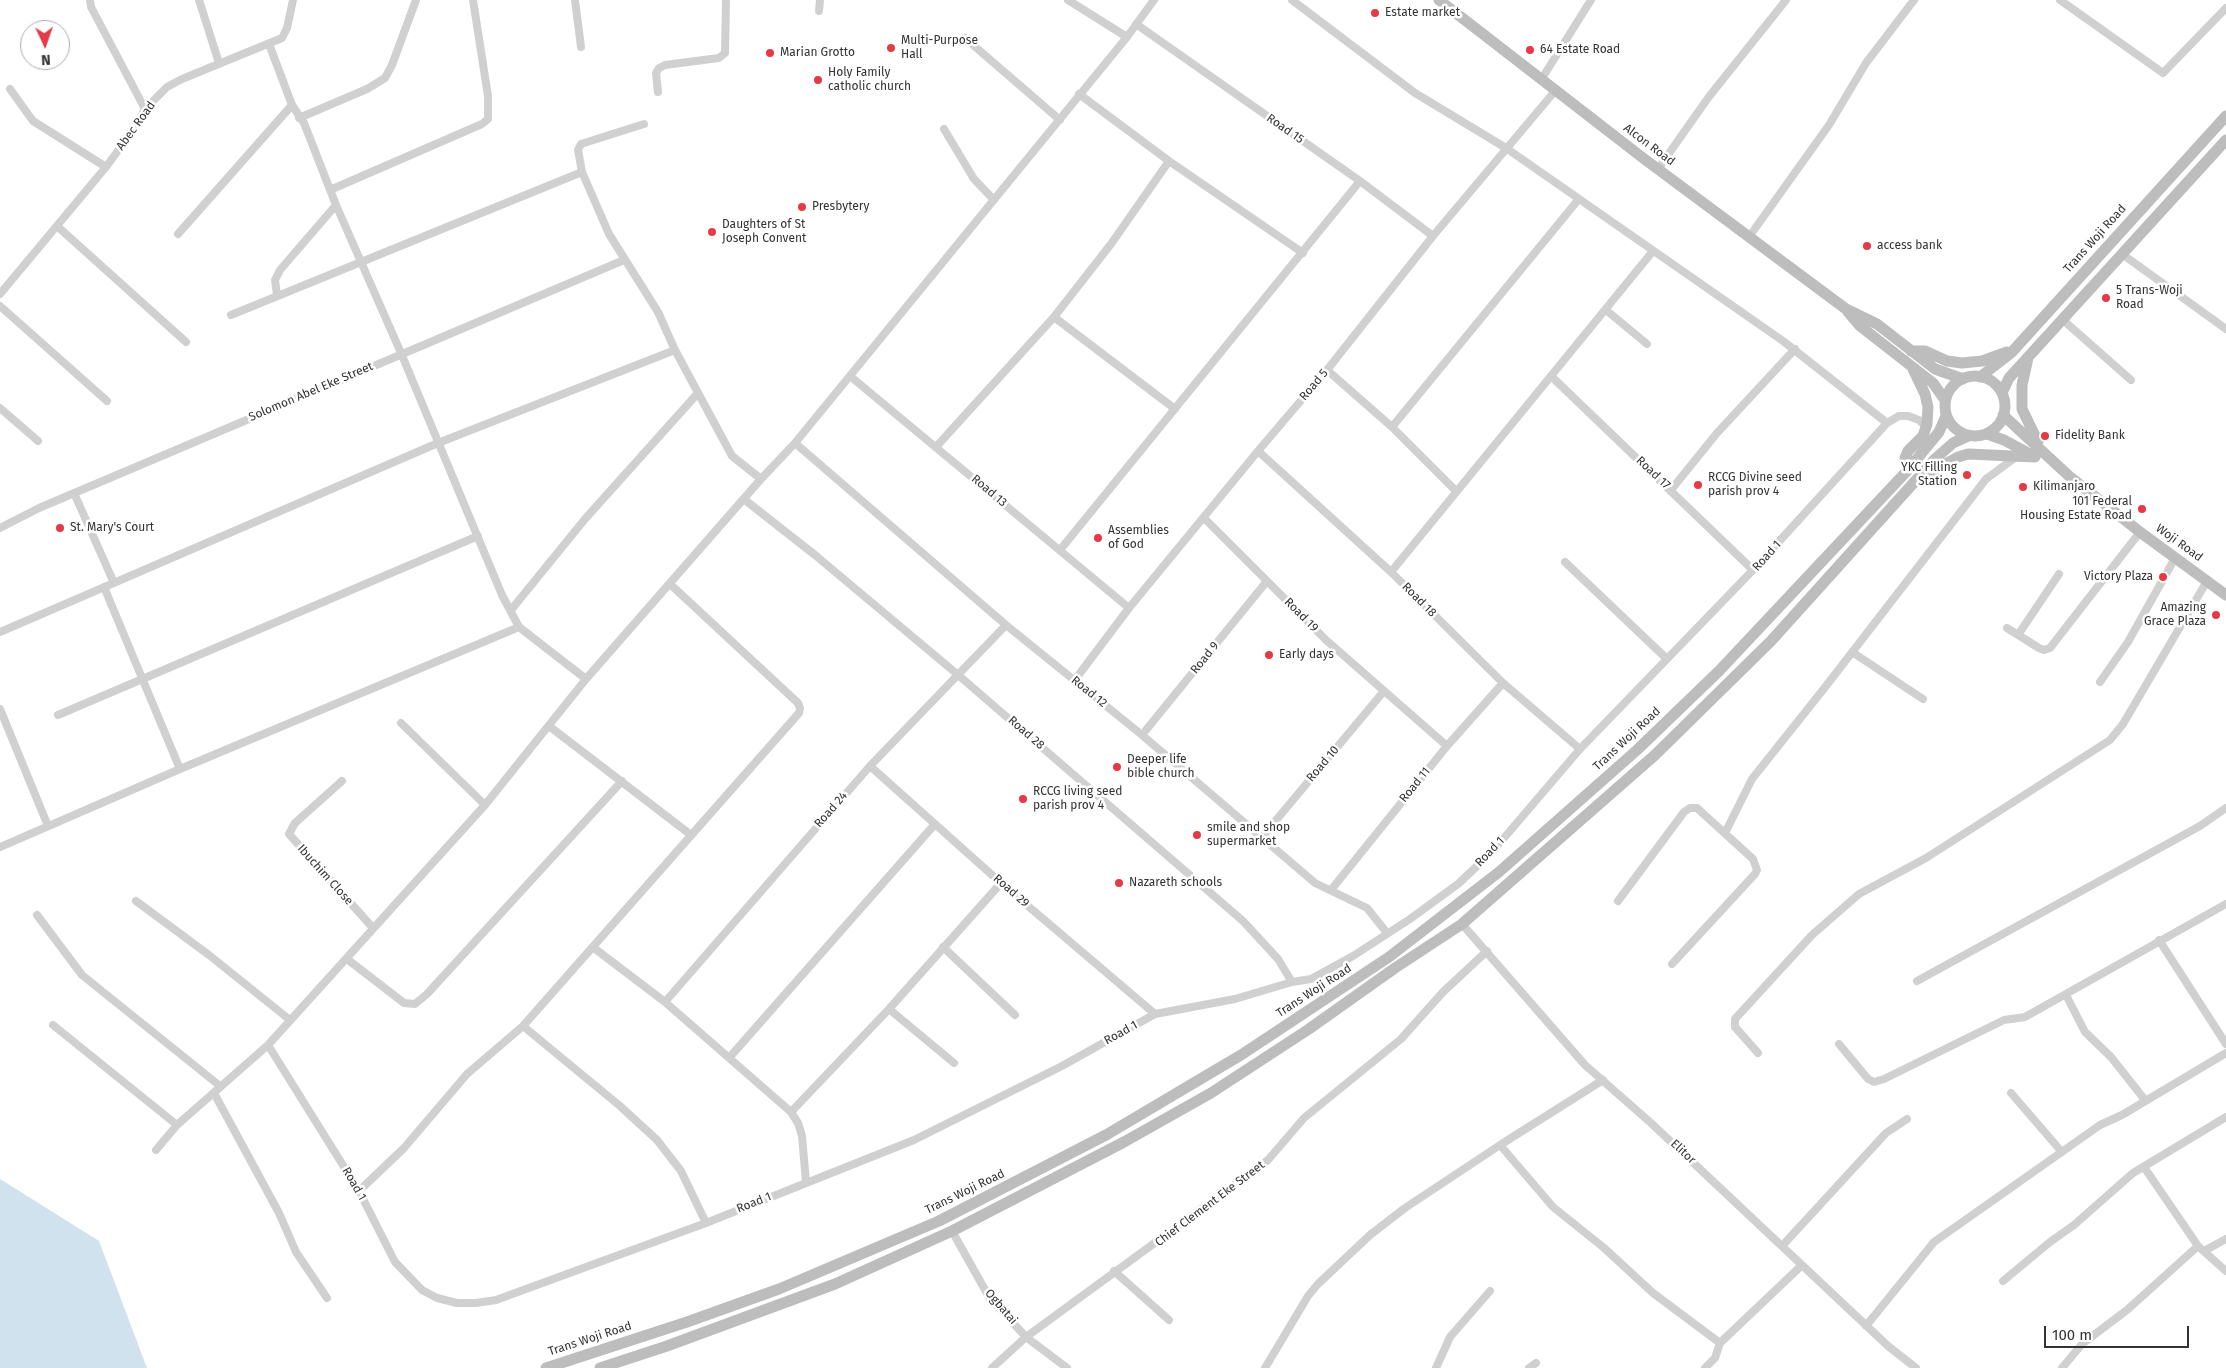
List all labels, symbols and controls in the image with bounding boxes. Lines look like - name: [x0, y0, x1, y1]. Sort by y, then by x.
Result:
- place label: Estate market: [1385, 6, 1460, 20]
- marker: Estate market: [1369, 7, 1381, 19]
- north arrow: [20, 20, 70, 70]
- place label: Multi-Purpose Hall: [901, 34, 978, 62]
- marker: Multi-Purpose Hall: [885, 42, 897, 54]
- place label: 64 Estate Road: [1540, 43, 1620, 57]
- marker: 64 Estate Road: [1524, 44, 1536, 56]
- place label: Marian Grotto: [780, 46, 855, 60]
- marker: Marian Grotto: [764, 47, 776, 59]
- text: N: [41, 51, 51, 68]
- place label: Holy Family catholic church: [828, 66, 911, 94]
- marker: Holy Family catholic church: [812, 74, 824, 86]
- street label: Abec Road: [113, 99, 159, 153]
- street label: Road 15: [1264, 111, 1306, 147]
- street label: Alcon Road: [1620, 121, 1678, 169]
- place label: Presbytery: [812, 200, 869, 214]
- marker: Presbytery: [796, 201, 808, 213]
- street label: Trans Woji Road: [2061, 202, 2129, 276]
- place label: Daughters of St Joseph Convent: [722, 218, 806, 246]
- marker: Daughters of St Joseph Convent: [706, 226, 718, 238]
- place label: access bank: [1877, 239, 1942, 253]
- marker: access bank: [1861, 240, 1873, 252]
- place label: 5 Trans-Woji Road: [2116, 284, 2183, 312]
- marker: 5 Trans-Woji Road: [2100, 292, 2112, 304]
- street label: Solomon Abel Eke Street: [247, 359, 375, 425]
- street label: Road 5: [1297, 366, 1331, 404]
- place label: Fidelity Bank: [2055, 429, 2125, 443]
- marker: Fidelity Bank: [2039, 430, 2051, 442]
- street label: Road 17: [1633, 454, 1673, 492]
- place label: YKC Filling Station: [1901, 461, 1957, 489]
- marker: YKC Filling Station: [1961, 469, 1973, 481]
- place label: RCCG Divine seed parish prov 4: [1708, 471, 1802, 499]
- street label: Road 13: [968, 472, 1010, 510]
- marker: RCCG Divine seed parish prov 4: [1692, 479, 1704, 491]
- place label: Kilimanjaro: [2033, 480, 2095, 494]
- marker: Kilimanjaro: [2017, 481, 2029, 493]
- place label: 101 Federal Housing Estate Road: [2020, 495, 2132, 523]
- marker: 101 Federal Housing Estate Road: [2136, 503, 2148, 515]
- place label: St. Mary's Court: [70, 521, 154, 535]
- street label: Woji Road: [2153, 521, 2205, 565]
- marker: St. Mary's Court: [54, 522, 66, 534]
- place label: Assemblies of God: [1108, 524, 1169, 552]
- marker: Assemblies of God: [1092, 532, 1104, 544]
- street label: Road 1: [1750, 538, 1784, 574]
- place label: Victory Plaza: [2084, 570, 2153, 584]
- marker: Victory Plaza: [2157, 571, 2169, 583]
- street label: Road 18: [1399, 580, 1439, 620]
- street label: Road 19: [1281, 595, 1321, 635]
- place label: Amazing Grace Plaza: [2144, 601, 2206, 629]
- marker: Amazing Grace Plaza: [2210, 609, 2222, 621]
- street label: Road 9: [1188, 639, 1222, 677]
- place label: Early days: [1279, 648, 1334, 662]
- marker: Early days: [1263, 649, 1275, 661]
- street label: Road 12: [1068, 673, 1110, 711]
- street label: Trans Woji Road: [1590, 704, 1664, 774]
- street label: Road 28: [1005, 713, 1047, 753]
- street label: Road 10: [1304, 743, 1342, 785]
- place label: Deeper life bible church: [1127, 753, 1195, 781]
- marker: Deeper life bible church: [1111, 761, 1123, 773]
- street label: Road 11: [1396, 765, 1434, 805]
- place label: RCCG living seed parish prov 4: [1033, 785, 1122, 813]
- street label: Road 24: [812, 789, 850, 831]
- marker: RCCG living seed parish prov 4: [1017, 793, 1029, 805]
- place label: smile and shop supermarket: [1207, 821, 1290, 849]
- marker: smile and shop supermarket: [1191, 829, 1203, 841]
- street label: Road 1: [1472, 834, 1508, 870]
- street label: Ibuchim Close: [294, 842, 356, 908]
- street label: Road 29: [990, 871, 1032, 911]
- place label: Nazareth schools: [1129, 876, 1222, 890]
- marker: Nazareth schools: [1113, 877, 1125, 889]
- street label: Trans Woji Road: [1274, 961, 1354, 1021]
- street label: Road 1: [1102, 1018, 1140, 1048]
- street label: Elitor: [1667, 1137, 1699, 1167]
- street label: Chief Clement Eke Street: [1152, 1158, 1268, 1250]
- street label: Road 1: [339, 1165, 369, 1203]
- street label: Trans Woji Road: [923, 1167, 1007, 1217]
- street label: Road 1: [735, 1190, 773, 1216]
- street label: Ogbatai: [982, 1286, 1020, 1328]
- scale bar: [2046, 1316, 2191, 1348]
- street label: Trans Woji Road: [547, 1319, 633, 1359]
- text: 100 m: [2052, 1326, 2092, 1344]

